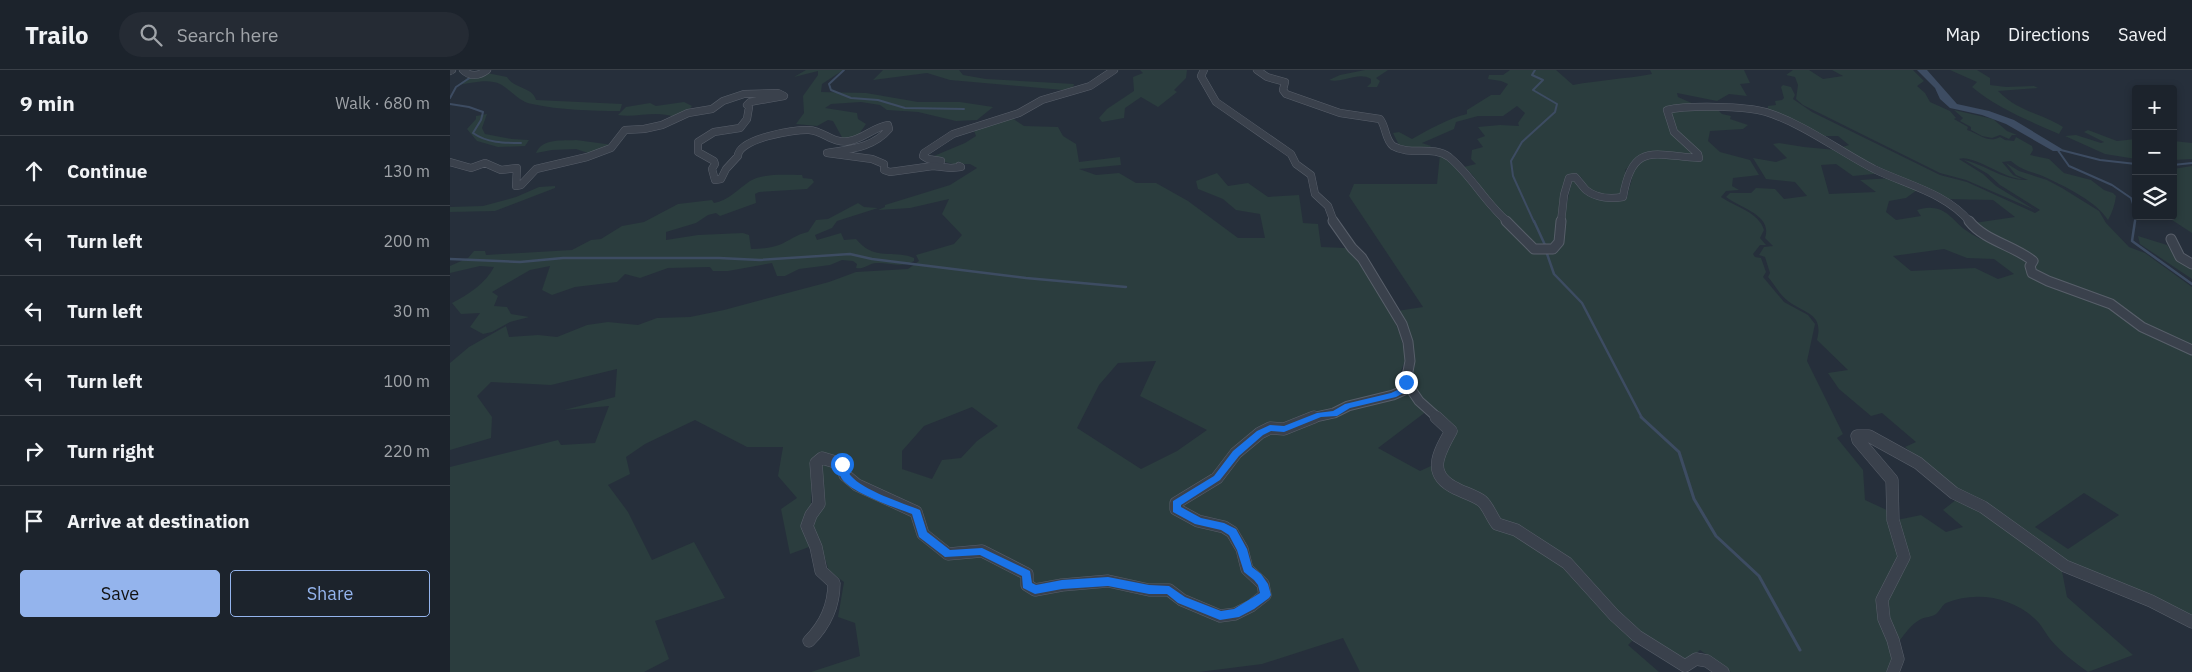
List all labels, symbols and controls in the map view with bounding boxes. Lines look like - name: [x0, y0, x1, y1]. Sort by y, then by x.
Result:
- search box: [119, 12, 469, 57]
- text: Trailo: [25, 19, 89, 51]
- icon: search: [137, 21, 165, 49]
- text: Search here: [177, 23, 278, 47]
- text: Map: [1945, 23, 1980, 46]
- text: Directions: [2008, 23, 2090, 46]
- text: Saved: [2118, 23, 2167, 46]
- map controls: [2132, 85, 2177, 220]
- button: +: [2132, 85, 2177, 130]
- text: 9 min: [20, 89, 75, 117]
- text: Walk · 680 m: [335, 93, 430, 113]
- button: −: [2132, 130, 2177, 175]
- icon: ahead: [20, 157, 48, 185]
- text: Continue: [67, 159, 147, 183]
- text: 130 m: [383, 161, 430, 181]
- button: layers: [2132, 175, 2177, 220]
- icon: left: [20, 227, 48, 255]
- text: Turn left: [67, 229, 143, 253]
- text: 200 m: [383, 231, 430, 251]
- icon: left: [20, 297, 48, 325]
- text: Turn left: [67, 299, 143, 323]
- text: 30 m: [393, 301, 430, 321]
- icon: left: [20, 367, 48, 395]
- text: Turn left: [67, 369, 143, 393]
- text: 100 m: [383, 371, 430, 391]
- route end: [1395, 371, 1418, 394]
- icon: right: [20, 437, 48, 465]
- text: Turn right: [67, 439, 154, 463]
- text: 220 m: [383, 441, 430, 461]
- route start: [831, 453, 854, 476]
- icon: arrive: [20, 507, 48, 535]
- text: Arrive at destination: [67, 509, 250, 533]
- button: Save: [20, 570, 220, 617]
- button: Share: [230, 570, 430, 617]

